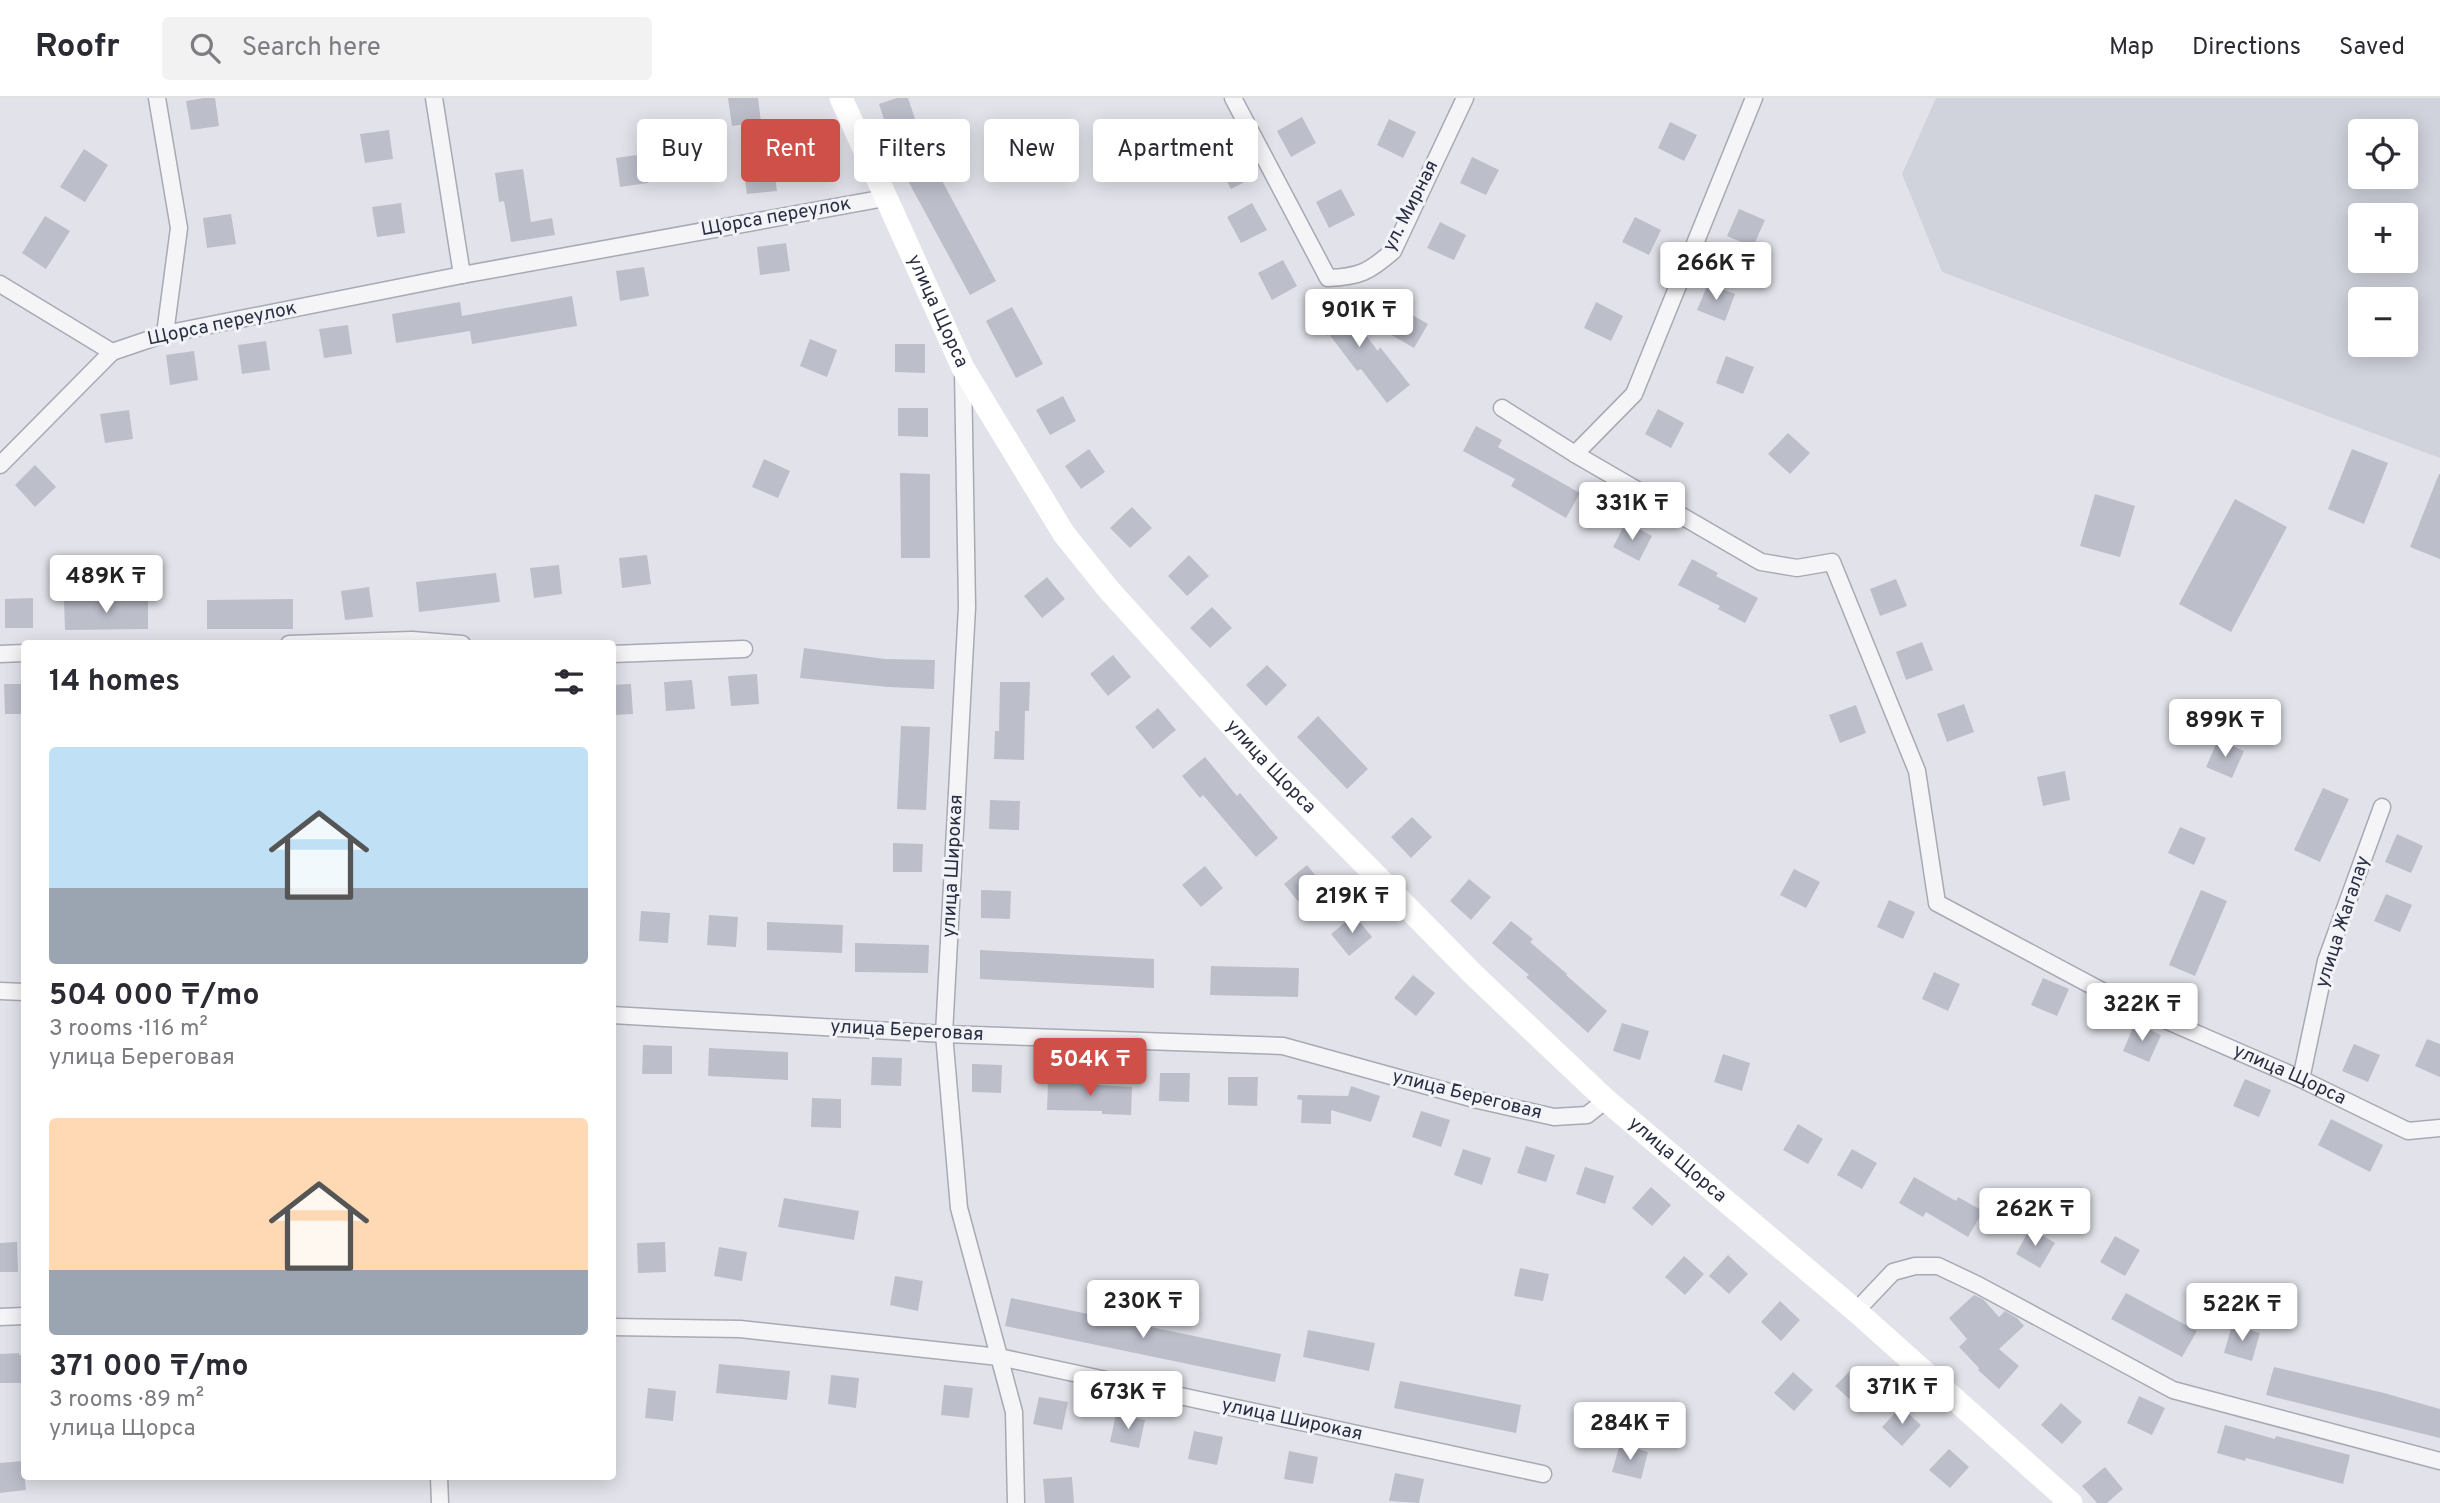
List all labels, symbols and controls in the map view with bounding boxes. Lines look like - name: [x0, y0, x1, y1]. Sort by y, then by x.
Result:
- search box: [162, 17, 652, 80]
- text: Roofr: [35, 27, 120, 69]
- icon: search: [186, 29, 224, 67]
- text: Search here: [242, 32, 381, 65]
- text: Map: [2109, 33, 2154, 63]
- text: Directions: [2192, 33, 2301, 63]
- text: Saved: [2339, 33, 2405, 63]
- chip: Buy: [637, 119, 727, 182]
- chip: Rent: [741, 119, 840, 182]
- chip: Filters: [854, 119, 970, 182]
- chip: New: [984, 119, 1079, 182]
- chip: Apartment: [1093, 119, 1258, 182]
- map controls: [2348, 119, 2418, 357]
- button: locate: [2348, 119, 2418, 189]
- street label: ул. Мирная: [1378, 156, 1444, 256]
- street label: Щорса переулок: [699, 192, 853, 242]
- button: +: [2348, 203, 2418, 273]
- pin: 266K ₸: [1659, 242, 1773, 302]
- text: 266K ₸: [1676, 250, 1756, 279]
- street label: улица Щорса: [901, 251, 973, 371]
- button: −: [2348, 287, 2418, 357]
- pin: 901K ₸: [1302, 289, 1416, 349]
- street label: Щорса переулок: [145, 296, 299, 352]
- text: 901K ₸: [1321, 297, 1397, 326]
- pin: 331K ₸: [1575, 482, 1689, 542]
- text: 331K ₸: [1595, 490, 1669, 519]
- pin: 489K ₸: [49, 556, 163, 615]
- text: 489K ₸: [66, 563, 146, 592]
- icon: filters: [550, 663, 588, 701]
- text: 14 homes: [49, 664, 180, 701]
- pin: 899K ₸: [2168, 700, 2282, 759]
- text: 899K ₸: [2185, 707, 2265, 736]
- street label: улица Щорса: [1220, 715, 1321, 819]
- icon: home: [256, 792, 382, 918]
- street label: улица Широкая: [937, 794, 969, 938]
- street label: улица Жагалау: [2310, 853, 2376, 991]
- pin: 219K ₸: [1295, 876, 1409, 935]
- text: 219K ₸: [1315, 883, 1389, 912]
- text: 504 000 ₸/mo: [49, 978, 260, 1015]
- pin: 322K ₸: [2085, 984, 2199, 1043]
- text: 322K ₸: [2103, 991, 2181, 1020]
- text: 3 rooms · 116 m²: [49, 1015, 208, 1044]
- street label: улица Береговая: [830, 1015, 984, 1047]
- pin: 504K ₸: [1033, 1038, 1147, 1098]
- street label: улица Щорса: [2229, 1039, 2350, 1111]
- text: улица Береговая: [49, 1044, 235, 1073]
- text: 504K ₸: [1049, 1046, 1131, 1075]
- street label: улица Береговая: [1390, 1065, 1544, 1125]
- street label: улица Щорса: [1623, 1112, 1731, 1208]
- icon: home: [256, 1163, 382, 1289]
- pin: 262K ₸: [1978, 1188, 2092, 1248]
- text: 262K ₸: [1995, 1196, 2075, 1225]
- pin: 230K ₸: [1086, 1280, 1200, 1340]
- pin: 522K ₸: [2185, 1284, 2299, 1343]
- text: 230K ₸: [1103, 1288, 1183, 1317]
- text: 522K ₸: [2202, 1291, 2282, 1320]
- text: 371 000 ₸/mo: [49, 1349, 248, 1386]
- pin: 371K ₸: [1845, 1366, 1959, 1426]
- pin: 673K ₸: [1071, 1372, 1185, 1431]
- text: 371K ₸: [1866, 1374, 1938, 1403]
- text: 673K ₸: [1090, 1379, 1167, 1408]
- text: 3 rooms · 89 m²: [49, 1386, 204, 1415]
- street label: улица Широкая: [1219, 1393, 1365, 1447]
- pin: 284K ₸: [1573, 1402, 1687, 1462]
- text: 284K ₸: [1590, 1410, 1670, 1439]
- text: улица Щорса: [49, 1415, 196, 1444]

